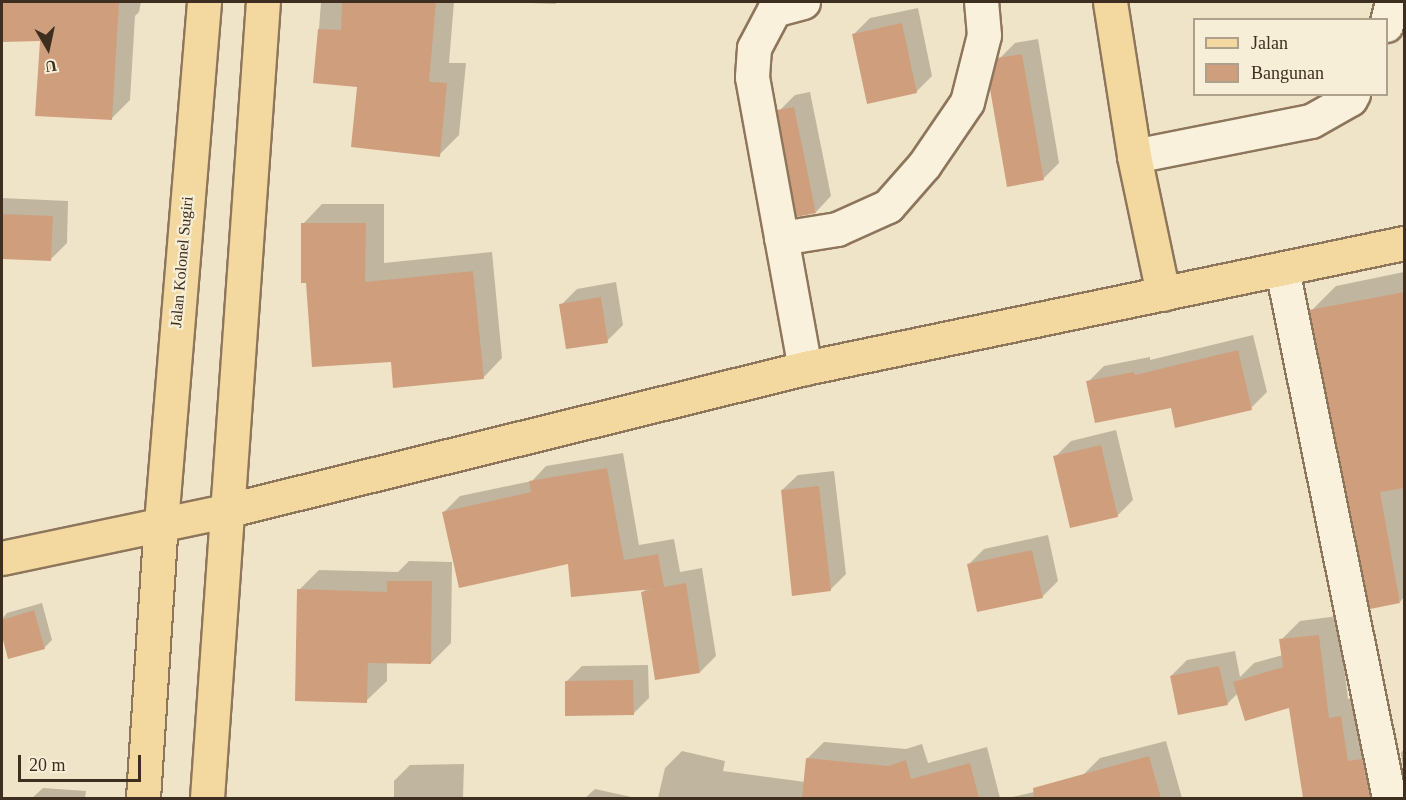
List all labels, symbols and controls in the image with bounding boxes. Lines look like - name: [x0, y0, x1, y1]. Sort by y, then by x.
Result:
- north arrow: [18, 18, 78, 78]
- legend: [1193, 18, 1388, 96]
- text: Jalan: [1251, 33, 1288, 53]
- text: U: [44, 57, 58, 76]
- text: Bangunan: [1251, 63, 1324, 83]
- street label: Jalan Kolonel Sugiri: [167, 196, 197, 328]
- scale bar: [21, 743, 144, 781]
- text: 20 m: [29, 755, 66, 775]

